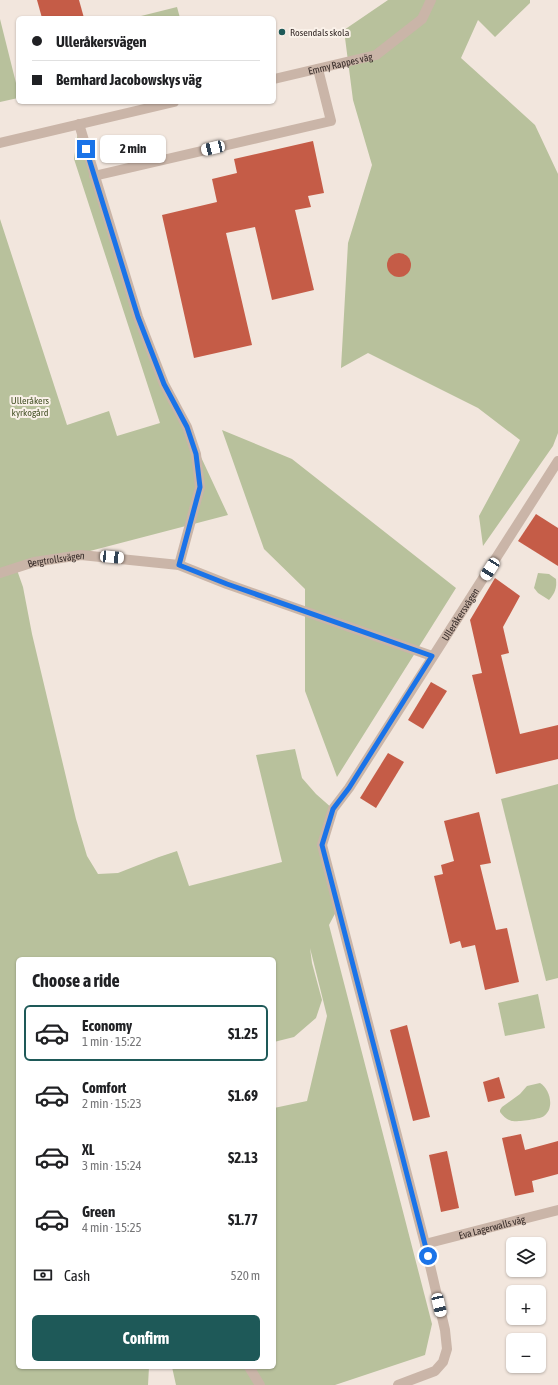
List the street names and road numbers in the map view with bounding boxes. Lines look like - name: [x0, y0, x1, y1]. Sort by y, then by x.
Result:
- street label: Emmy Rappes väg: [307, 50, 374, 76]
- street label: Bergtrollsvägen: [26, 549, 85, 569]
- street label: Ulleråkersvägen: [439, 586, 481, 643]
- street label: Eva Lagerwalls väg: [457, 1213, 527, 1241]

